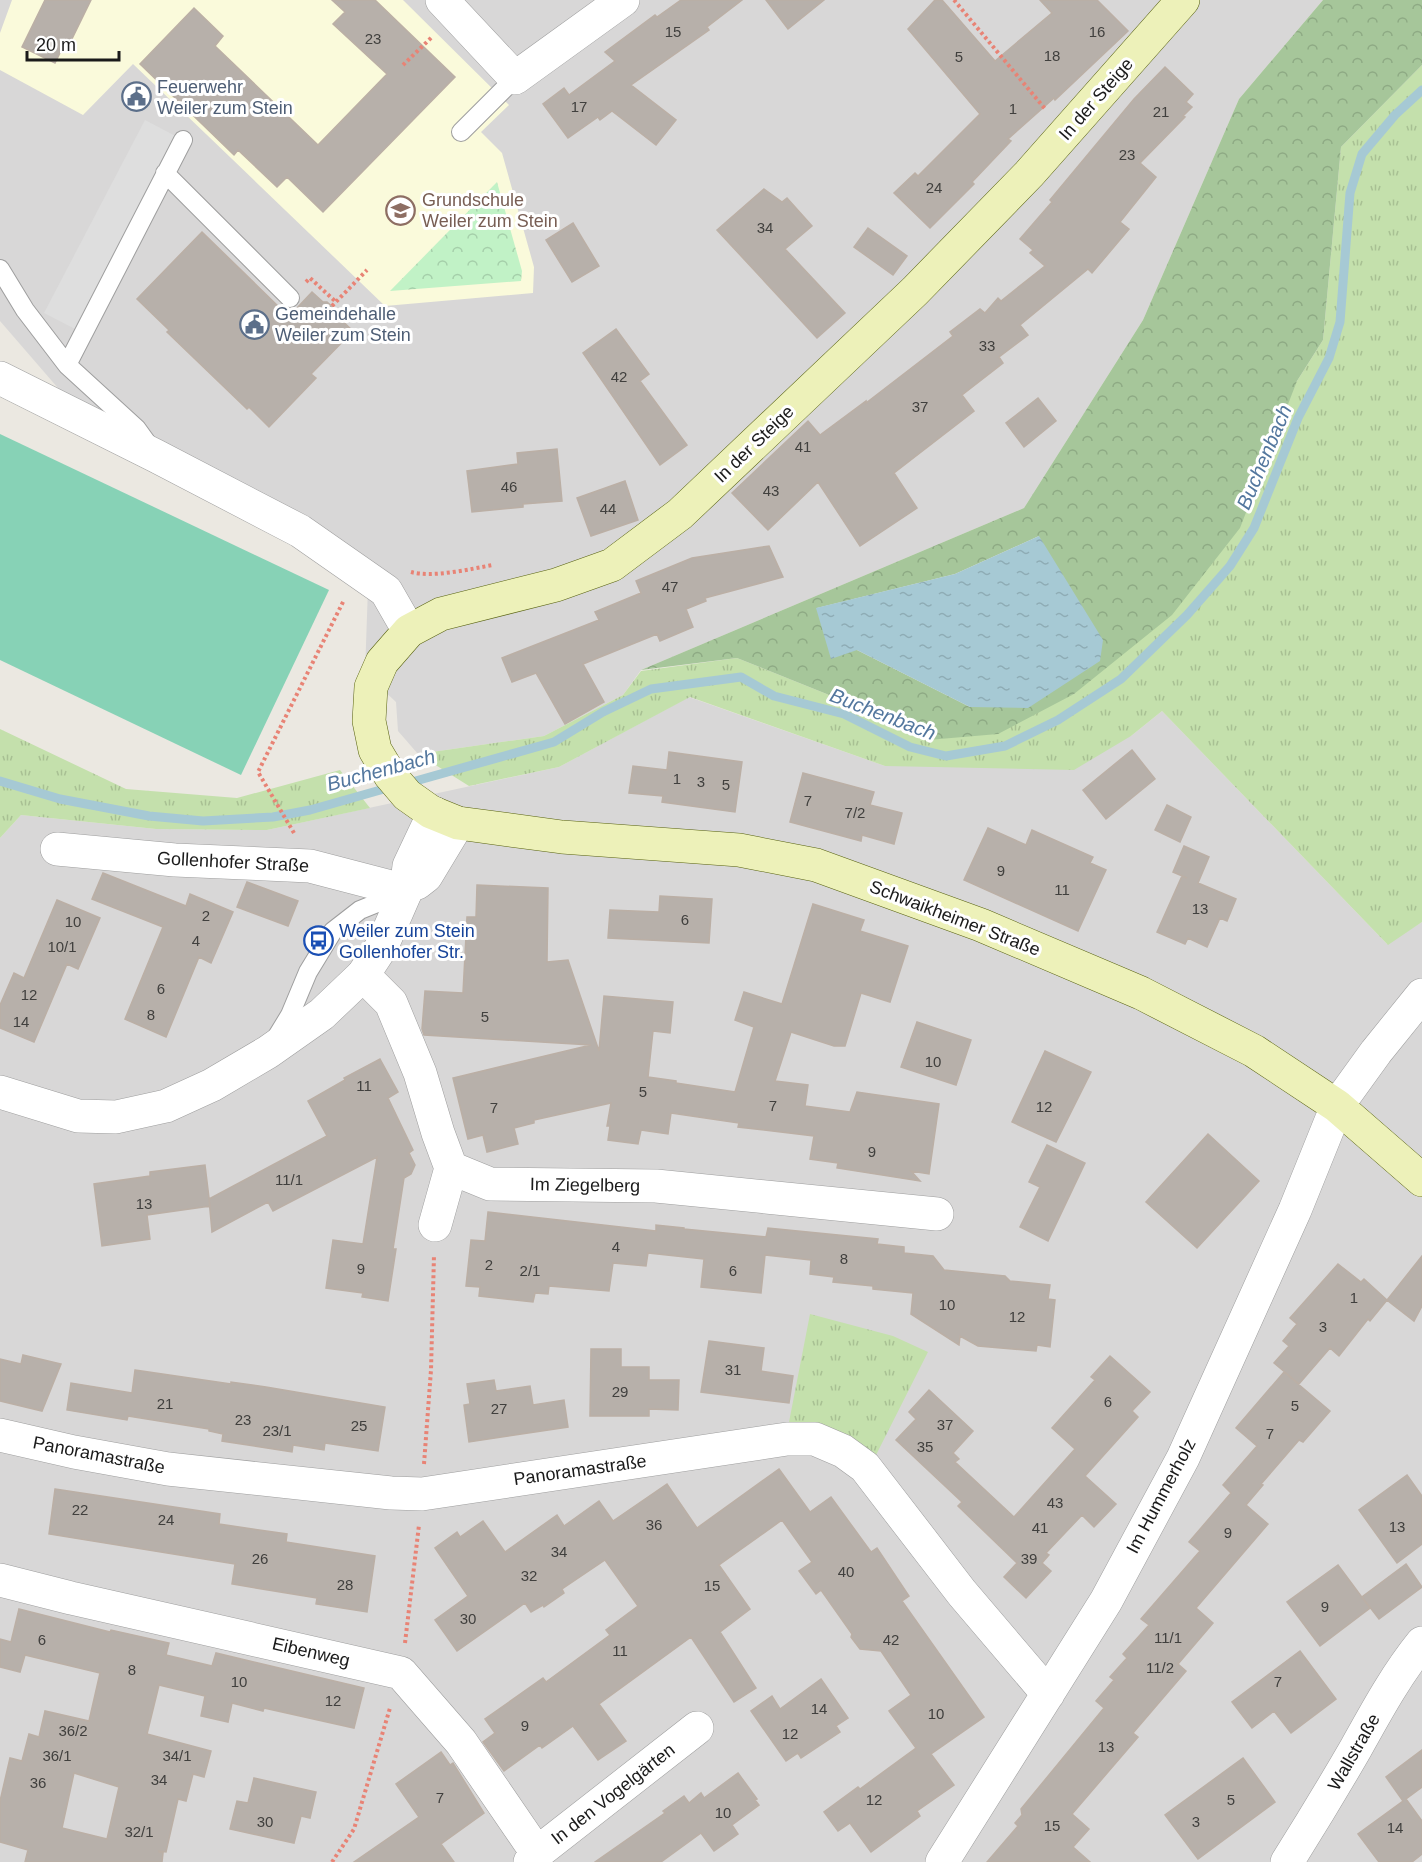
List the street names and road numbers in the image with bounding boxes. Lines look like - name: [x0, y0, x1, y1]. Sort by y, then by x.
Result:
- street label: In der Steige: [1055, 54, 1137, 144]
- street label: In der Steige: [710, 401, 798, 487]
- street label: Gollenhofer Straße: [157, 848, 309, 876]
- street label: Schwaikheimer Straße: [867, 876, 1043, 960]
- street label: Im Ziegelberg: [530, 1174, 640, 1196]
- street label: Panoramastraße: [31, 1432, 167, 1478]
- street label: Im Hummerholz: [1122, 1435, 1200, 1557]
- street label: Panoramastraße: [512, 1451, 648, 1489]
- street label: Eibenweg: [270, 1633, 352, 1671]
- street label: Wallstraße: [1324, 1710, 1384, 1794]
- street label: In den Vogelgärten: [547, 1740, 679, 1848]

